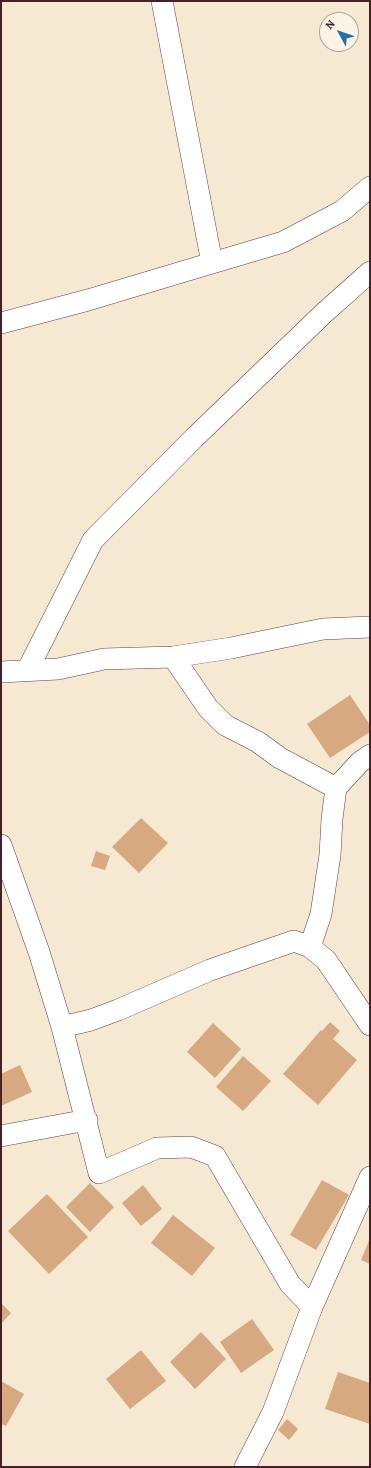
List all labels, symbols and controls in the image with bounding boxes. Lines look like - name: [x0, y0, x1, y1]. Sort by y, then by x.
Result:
- north arrow: [319, 12, 359, 52]
- text: N: [322, 17, 339, 33]

